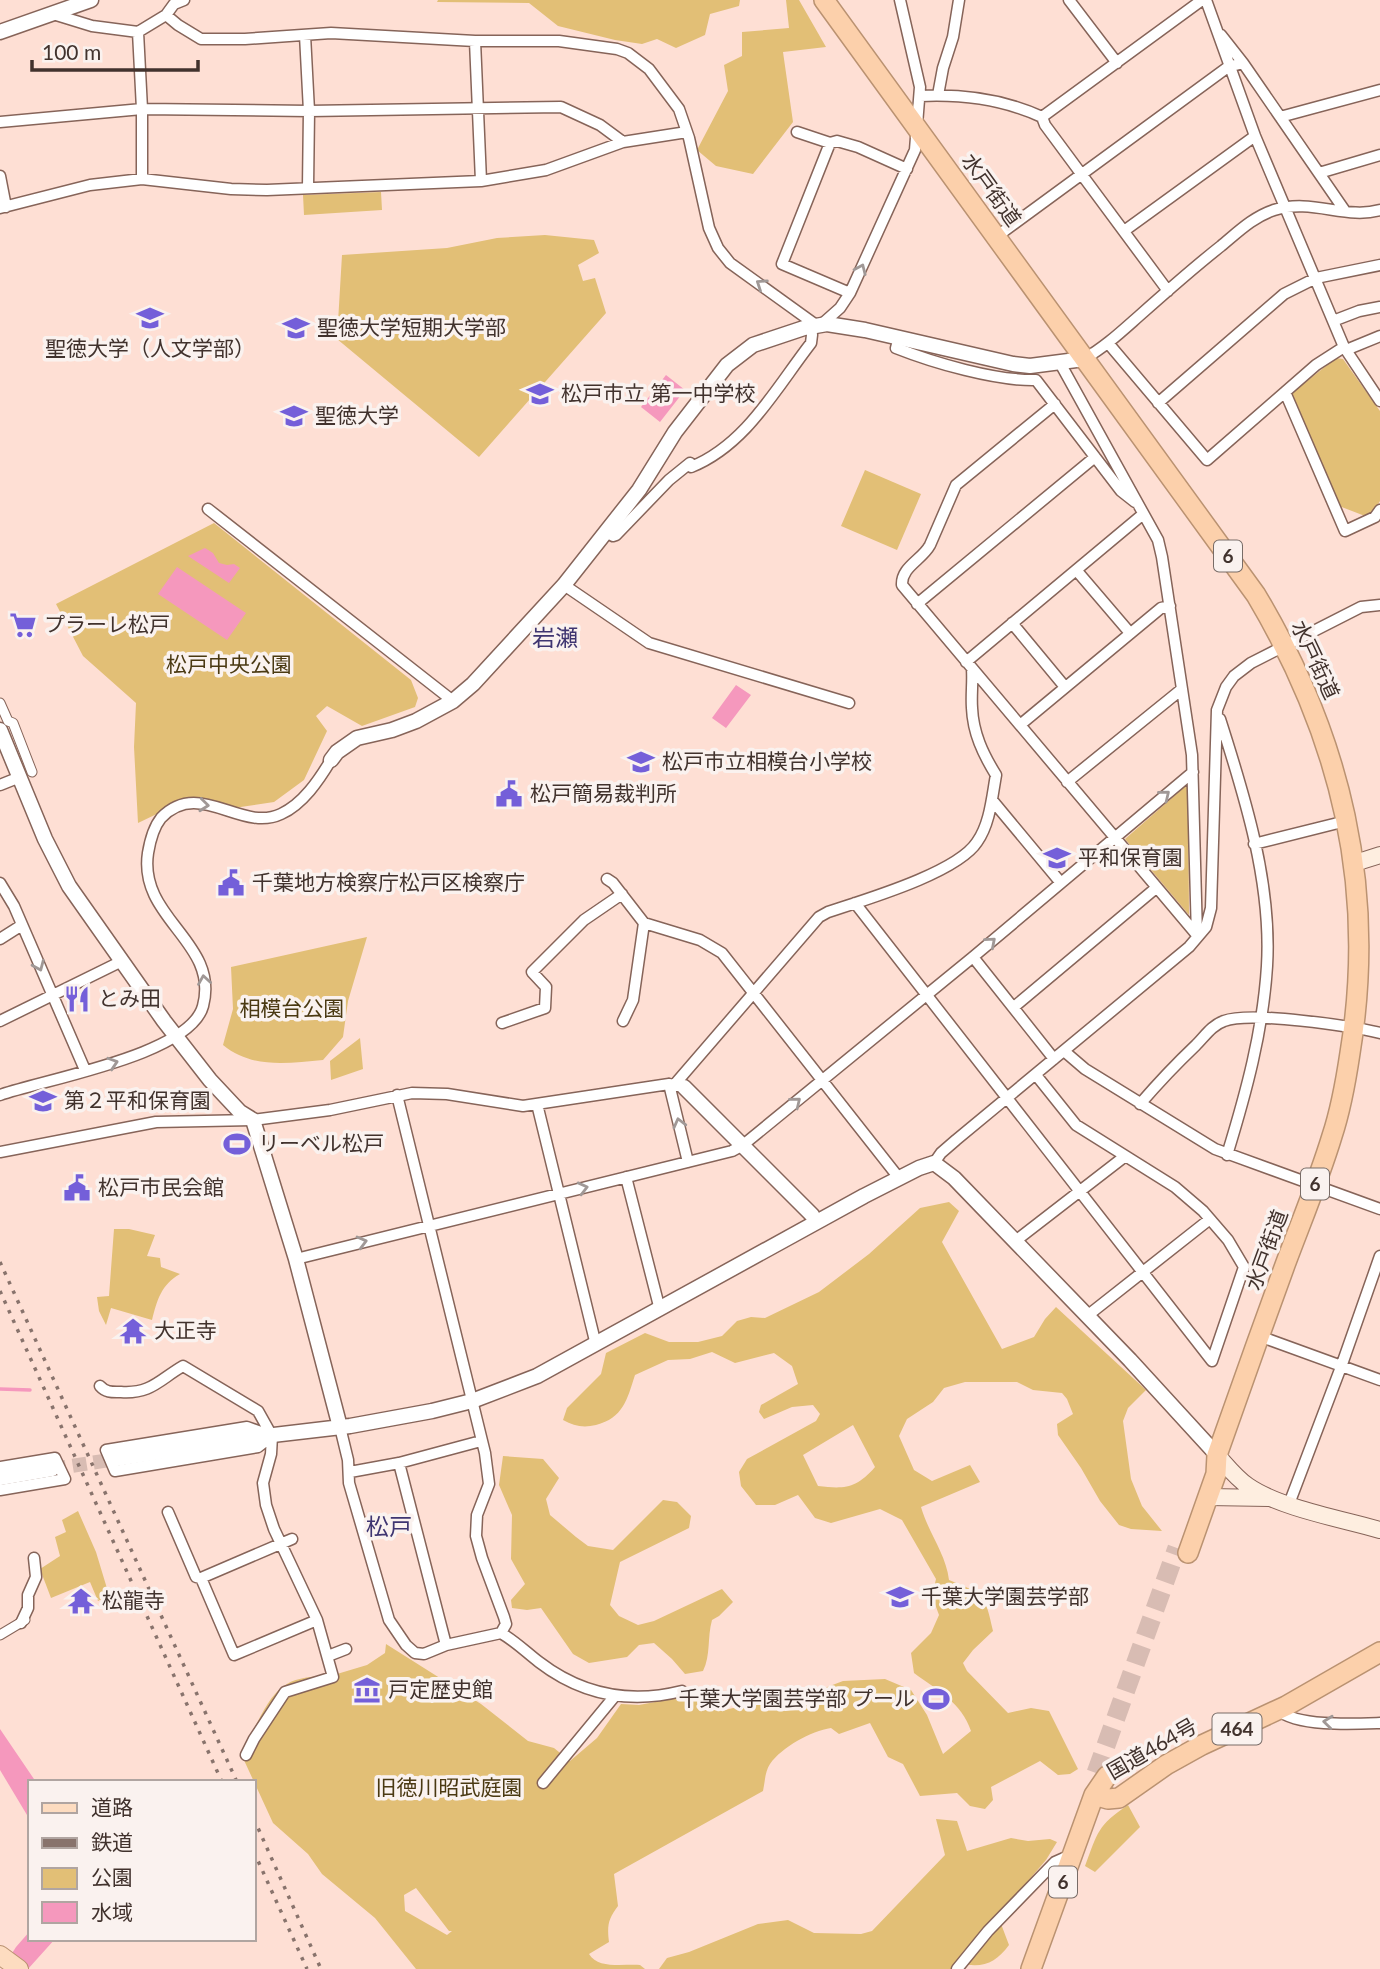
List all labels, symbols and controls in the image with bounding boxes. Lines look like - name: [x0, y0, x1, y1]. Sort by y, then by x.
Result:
- scale bar: [32, 28, 198, 72]
- text: 100 m: [42, 39, 101, 64]
- street label: 水戸街道: [957, 148, 1027, 230]
- one-way arrow: [853, 264, 867, 276]
- one-way arrow: [756, 280, 769, 292]
- school or university icon: 聖徳大学（人文学部）: [135, 303, 165, 333]
- school or university icon: 聖徳大学短期大学部: [281, 313, 311, 343]
- place label: 聖徳大学短期大学部: [317, 314, 506, 339]
- place label: 聖徳大学（人文学部）: [45, 335, 255, 360]
- school or university icon: 松戸市立 第一中学校: [525, 379, 555, 409]
- place label: 松戸市立 第一中学校: [561, 380, 755, 405]
- school or university icon: 聖徳大学: [279, 401, 309, 431]
- place label: 聖徳大学: [315, 402, 399, 427]
- road number: 6: [1214, 540, 1242, 572]
- supermarket icon: プラーレ松戸: [8, 610, 38, 640]
- place label: プラーレ松戸: [44, 611, 170, 636]
- street label: 水戸街道: [1287, 616, 1345, 703]
- district label: 岩瀬: [532, 623, 578, 651]
- park label: 松戸中央公園: [166, 651, 292, 676]
- school or university icon: 松戸市立相模台小学校: [626, 747, 656, 777]
- place label: 松戸市立相模台小学校: [662, 748, 872, 773]
- public building icon: 松戸簡易裁判所: [494, 779, 524, 809]
- place label: 松戸簡易裁判所: [530, 780, 677, 805]
- one-way arrow: [1158, 791, 1170, 804]
- one-way arrow: [198, 797, 210, 812]
- school or university icon: 平和保育園: [1042, 843, 1072, 873]
- place label: 平和保育園: [1078, 844, 1183, 869]
- public building icon: 千葉地方検察庁松戸区検察庁: [216, 868, 246, 898]
- place label: 千葉地方検察庁松戸区検察庁: [252, 869, 525, 894]
- one-way arrow: [983, 938, 996, 950]
- one-way arrow: [31, 959, 45, 971]
- one-way arrow: [197, 974, 212, 986]
- restaurant icon: とみ田: [62, 984, 92, 1014]
- place label: とみ田: [98, 985, 161, 1010]
- park label: 相模台公園: [240, 995, 345, 1020]
- one-way arrow: [106, 1057, 118, 1071]
- school or university icon: 第２平和保育園: [28, 1086, 58, 1116]
- place label: 第２平和保育園: [64, 1087, 211, 1112]
- one-way arrow: [789, 1097, 801, 1110]
- one-way arrow: [673, 1117, 687, 1129]
- sports icon: リーベル松戸: [222, 1129, 252, 1159]
- place label: リーベル松戸: [258, 1130, 384, 1155]
- road number: 6: [1301, 1168, 1329, 1200]
- public building icon: 松戸市民会館: [62, 1173, 92, 1203]
- place label: 松戸市民会館: [98, 1174, 224, 1199]
- one-way arrow: [577, 1182, 589, 1196]
- street label: 水戸街道: [1239, 1206, 1292, 1293]
- one-way arrow: [356, 1236, 368, 1250]
- temple icon: 大正寺: [118, 1316, 148, 1346]
- place label: 大正寺: [154, 1317, 217, 1342]
- district label: 松戸: [366, 1512, 412, 1540]
- school or university icon: 千葉大学園芸学部: [885, 1582, 915, 1612]
- place label: 千葉大学園芸学部: [921, 1583, 1089, 1608]
- temple icon: 松龍寺: [66, 1586, 96, 1616]
- place label: 松龍寺: [102, 1587, 165, 1612]
- museum icon: 戸定歴史館: [352, 1675, 382, 1705]
- place label: 戸定歴史館: [388, 1676, 493, 1701]
- sports icon: 千葉大学園芸学部 プール: [921, 1684, 951, 1714]
- place label: 千葉大学園芸学部 プール: [679, 1685, 915, 1710]
- street label: 国道464号: [1102, 1712, 1201, 1783]
- road number: 464: [1212, 1714, 1262, 1744]
- one-way arrow: [1322, 1715, 1333, 1730]
- park label: 旧徳川昭武庭園: [376, 1774, 523, 1799]
- legend: [28, 1780, 256, 1941]
- text: 道路: [91, 1794, 133, 1819]
- text: 鉄道: [91, 1829, 133, 1854]
- text: 公園: [91, 1864, 133, 1889]
- road number: 6: [1049, 1866, 1077, 1898]
- text: 水域: [91, 1899, 133, 1924]

